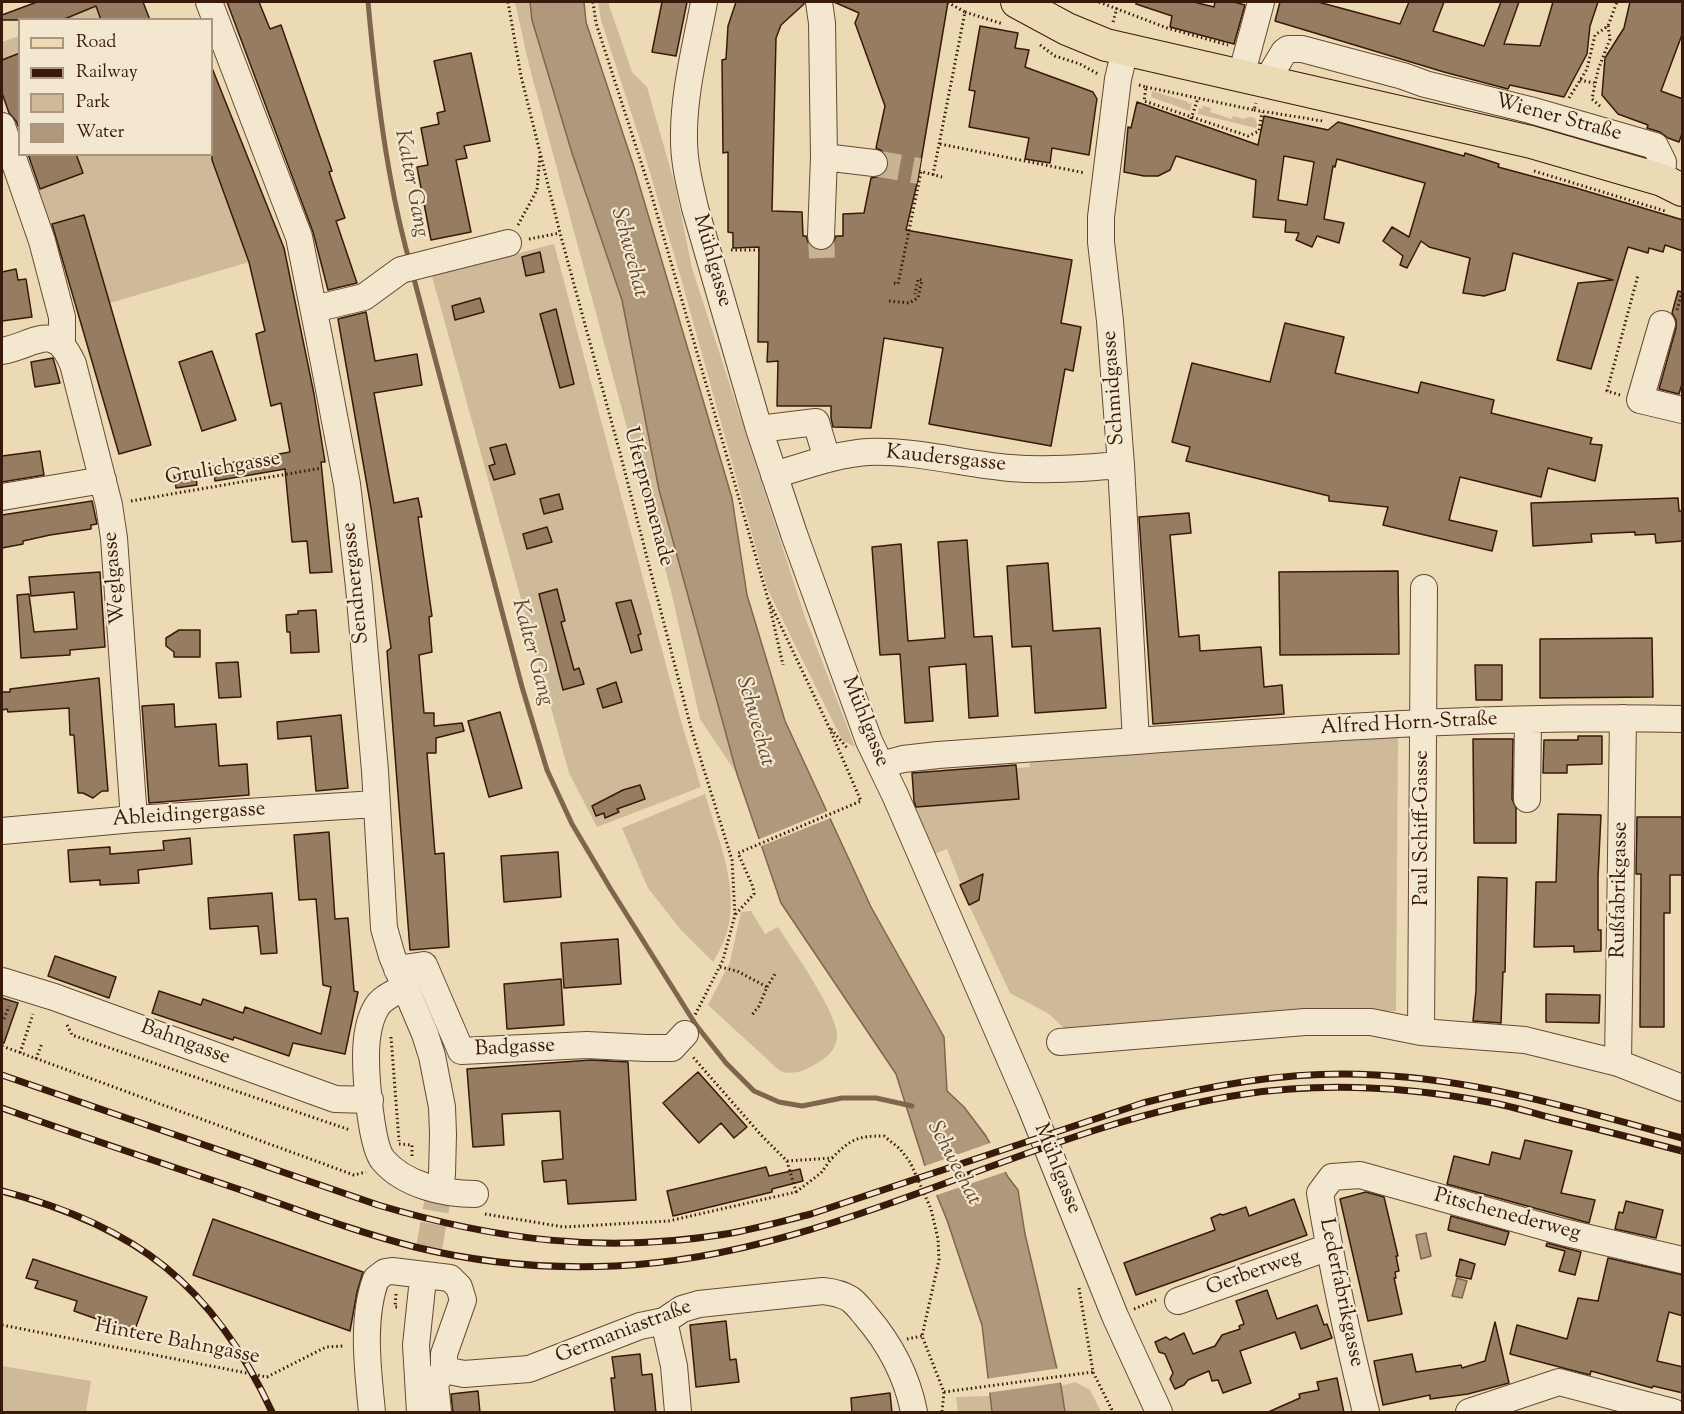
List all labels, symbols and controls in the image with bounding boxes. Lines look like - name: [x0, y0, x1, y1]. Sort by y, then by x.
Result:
- legend: [18, 18, 213, 156]
- text: Road: [76, 30, 116, 56]
- text: Railway: [76, 60, 138, 86]
- text: Park: [76, 90, 110, 116]
- street label: Wiener Straße: [1492, 90, 1624, 148]
- text: Water: [76, 120, 124, 146]
- water label: Kalter Gang: [387, 128, 433, 240]
- water label: Schwechat: [603, 205, 653, 301]
- street label: Mühlgasse: [686, 212, 736, 310]
- street label: Schmidgasse: [1098, 330, 1132, 446]
- street label: Uferpromenade: [616, 425, 678, 569]
- street label: Kaudersgasse: [885, 441, 1007, 479]
- street label: Grulichgasse: [163, 447, 283, 493]
- street label: Sendnergasse: [338, 521, 376, 645]
- street label: Weglgasse: [99, 530, 133, 626]
- water label: Kalter Gang: [504, 597, 558, 709]
- street label: Mühlgasse: [834, 673, 894, 771]
- water label: Schwechat: [729, 674, 779, 770]
- street label: Alfred Horn-Straße: [1320, 708, 1498, 742]
- street label: Paul Schiff-Gasse: [1410, 750, 1436, 906]
- street label: Ableidingergasse: [112, 798, 266, 834]
- street label: Rußfabrikgasse: [1607, 821, 1635, 959]
- street label: Bahngasse: [137, 1016, 233, 1072]
- street label: Badgasse: [474, 1034, 556, 1064]
- water label: Schwechat: [920, 1117, 986, 1211]
- street label: Mühlgasse: [1026, 1120, 1086, 1218]
- street label: Pitschenederweg: [1431, 1184, 1583, 1248]
- street label: Lederfabrikgasse: [1312, 1216, 1368, 1370]
- street label: Gerberweg: [1203, 1245, 1305, 1303]
- street label: Germaniastraße: [552, 1295, 696, 1371]
- street label: Hintere Bahngasse: [92, 1315, 262, 1371]

